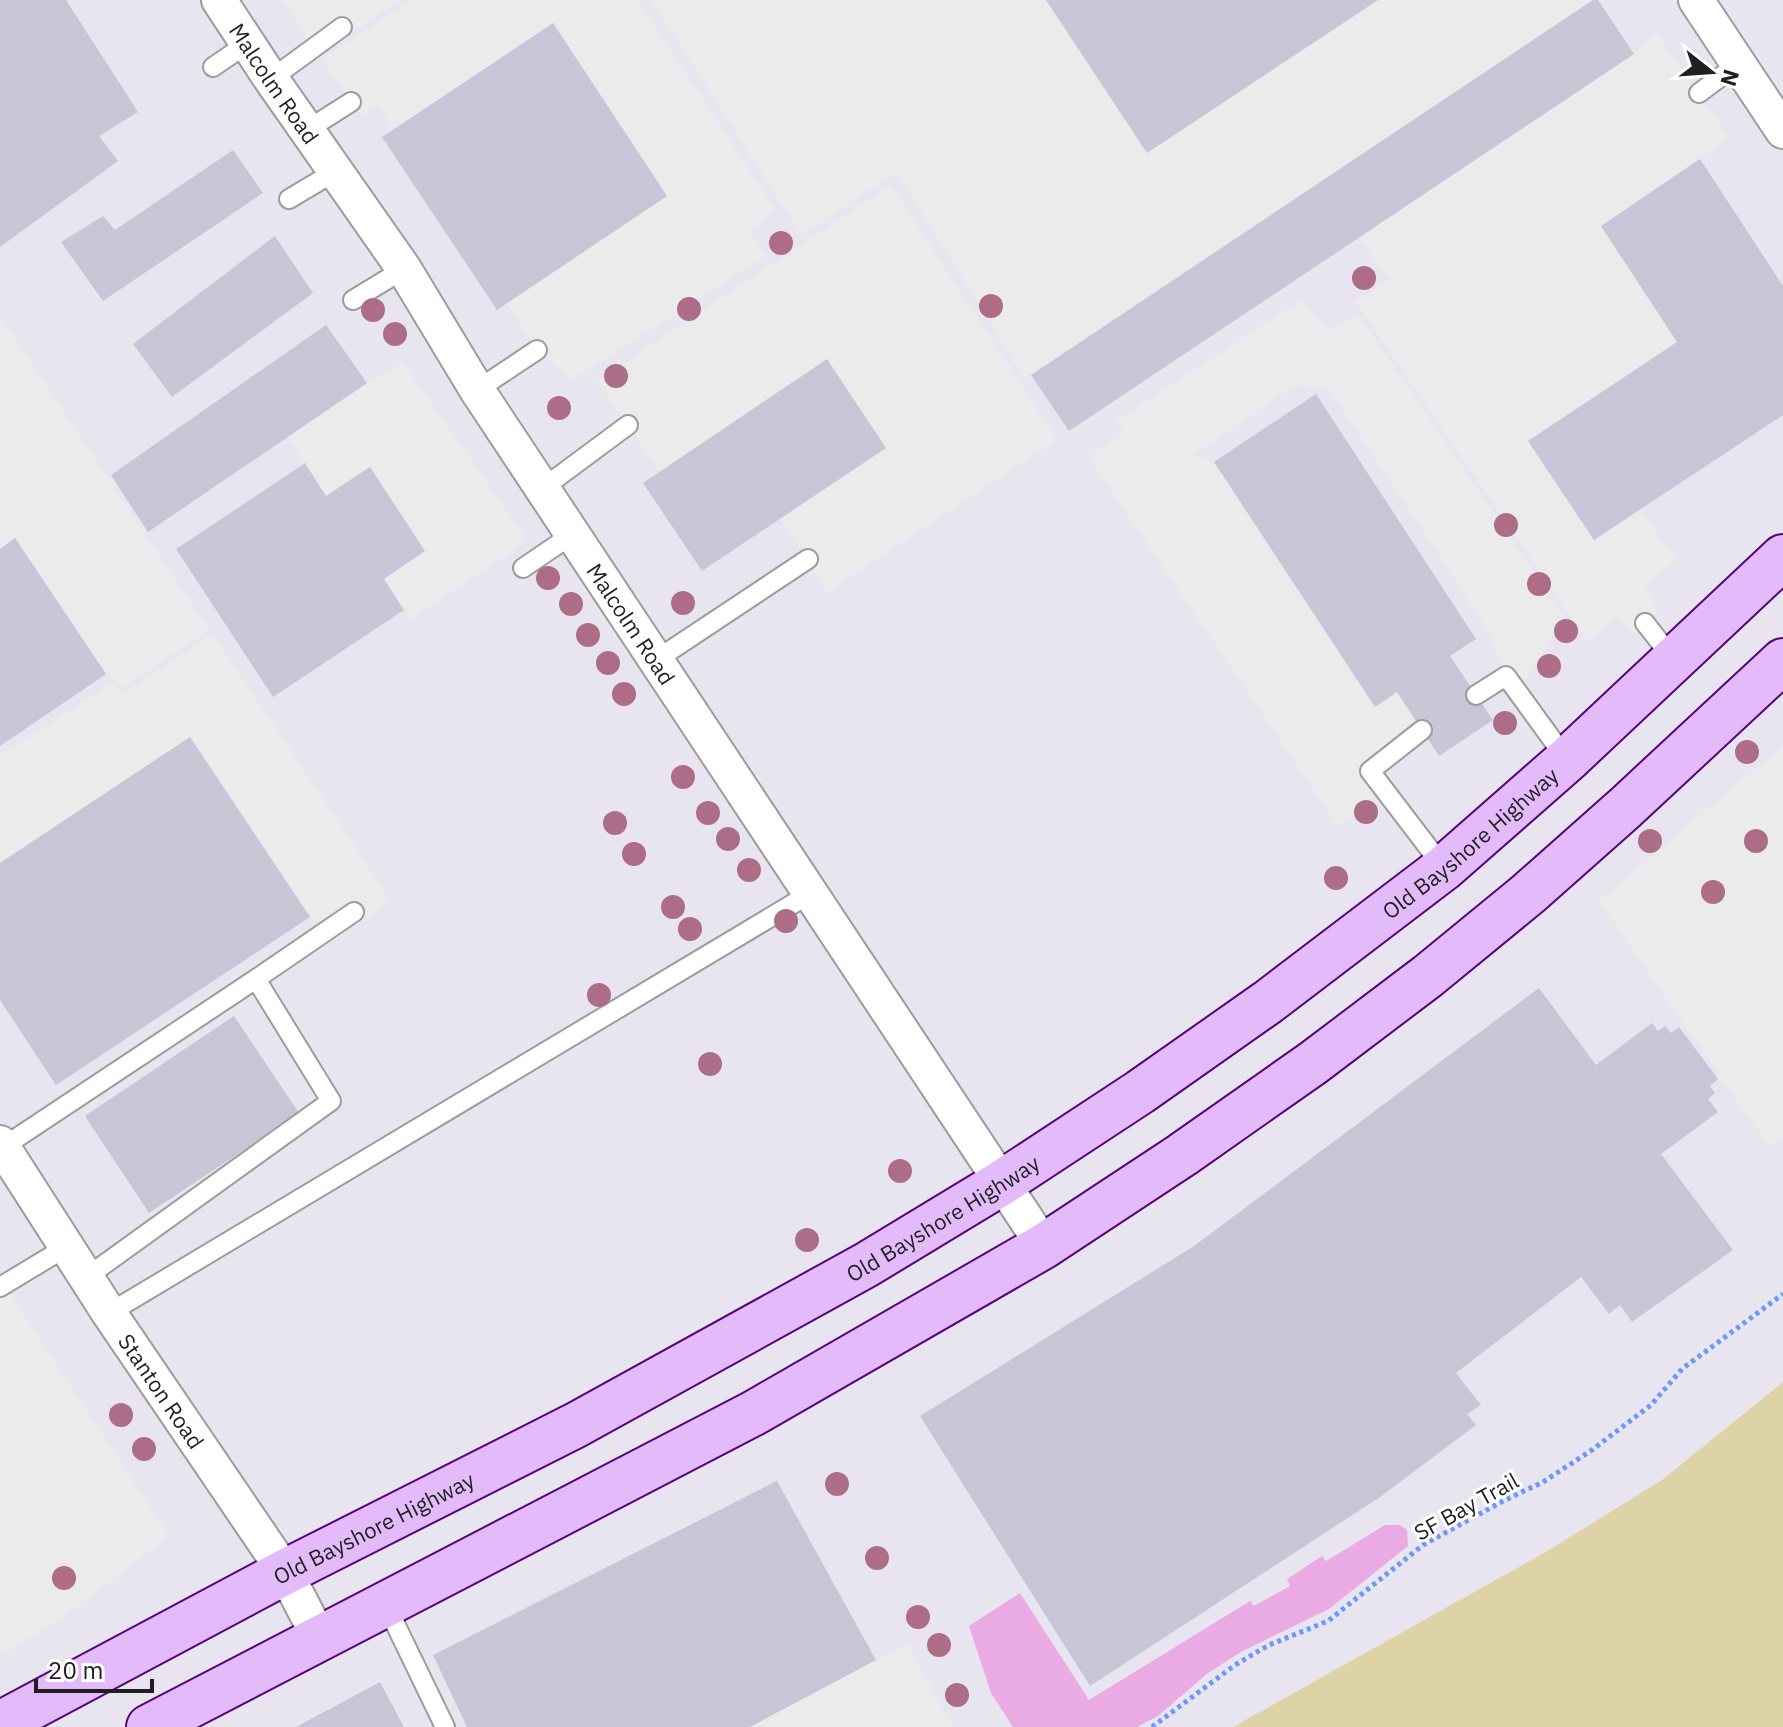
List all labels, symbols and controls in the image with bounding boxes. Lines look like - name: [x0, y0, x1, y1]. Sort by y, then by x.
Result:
- street label: Malcolm Road: [223, 17, 326, 149]
- north arrow: [1671, 32, 1751, 112]
- text: N: [1714, 66, 1747, 90]
- street label: Malcolm Road: [581, 557, 682, 690]
- street label: Old Bayshore Highway: [1376, 760, 1564, 925]
- street label: Old Bayshore Highway: [841, 1148, 1045, 1288]
- street label: Stanton Road: [112, 1328, 211, 1454]
- street label: Old Bayshore Highway: [268, 1464, 479, 1590]
- street label: SF Bay Trail: [1409, 1465, 1523, 1547]
- scale bar: [36, 1643, 152, 1693]
- text: 20 m: [48, 1654, 103, 1686]

